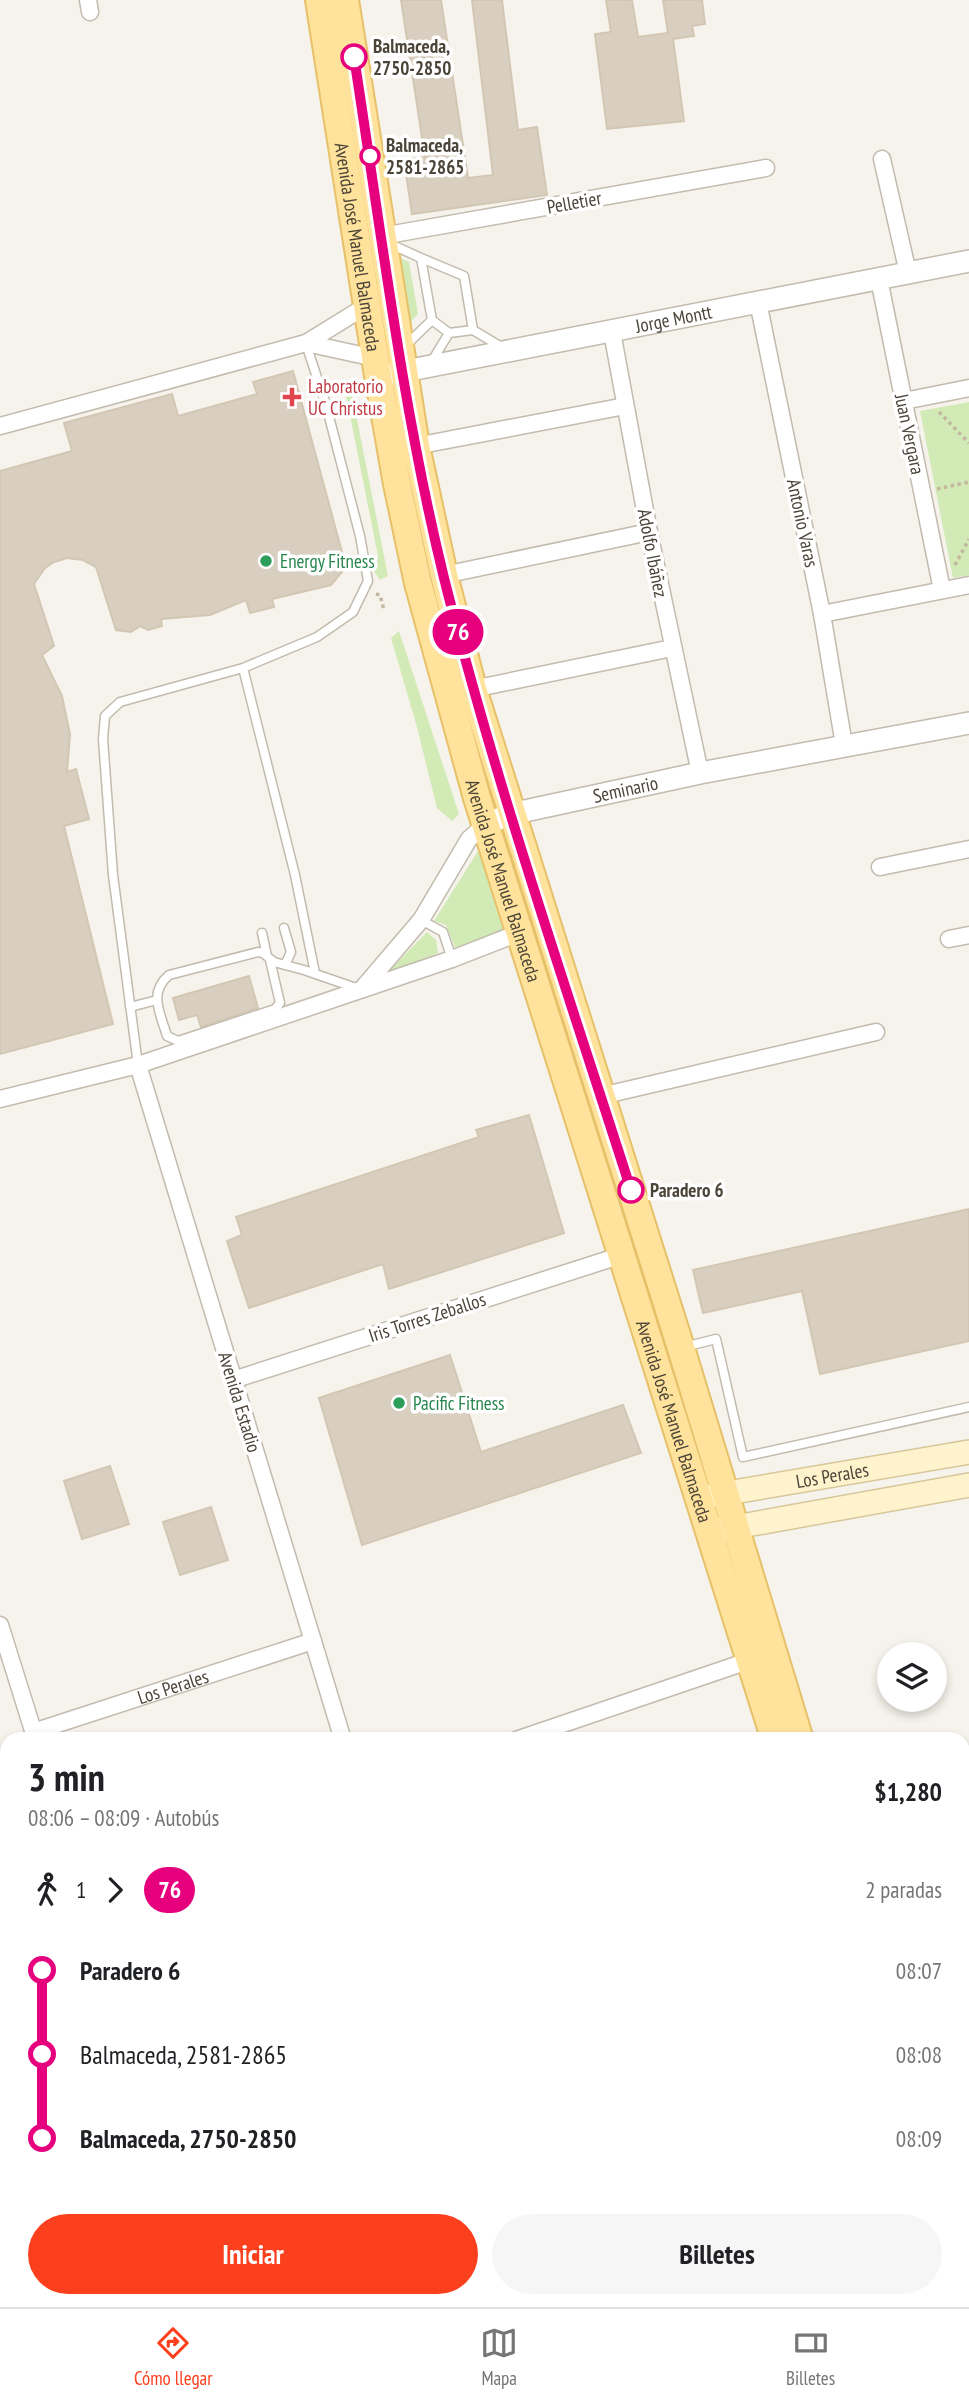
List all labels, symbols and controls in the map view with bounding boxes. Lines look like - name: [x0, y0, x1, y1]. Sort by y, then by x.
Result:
- place label: Balmaceda, 2750-2850: [373, 34, 451, 80]
- marker: Balmaceda, 2750-2850: [341, 44, 367, 70]
- place label: Balmaceda, 2581-2865: [386, 133, 464, 179]
- street label: Avenida José Manuel Balmaceda: [330, 141, 386, 353]
- marker: Balmaceda, 2581-2865: [360, 146, 380, 166]
- street label: Pelletier: [545, 185, 604, 219]
- street label: Jorge Montt: [632, 299, 715, 338]
- place label: Laboratorio UC Christus: [308, 374, 383, 420]
- marker: Laboratorio UC Christus: [282, 387, 302, 407]
- street label: Juan Vergara: [890, 390, 930, 477]
- street label: Antonio Varas: [782, 477, 824, 569]
- street label: Adolfo Ibáñez: [633, 507, 673, 600]
- place label: Energy Fitness: [280, 549, 375, 573]
- marker: Energy Fitness: [258, 553, 274, 569]
- line badge: 76: [426, 609, 490, 655]
- text: 76: [447, 616, 469, 647]
- street label: Seminario: [591, 770, 660, 808]
- street label: Avenida José Manuel Balmaceda: [460, 777, 546, 985]
- marker: Paradero 6: [618, 1177, 644, 1203]
- place label: Paradero 6: [650, 1178, 723, 1202]
- street label: Iris Torres Zeballos: [365, 1287, 489, 1347]
- street label: Avenida José Manuel Balmaceda: [631, 1317, 717, 1525]
- street label: Avenida Estadio: [213, 1349, 267, 1455]
- place label: Pacific Fitness: [413, 1391, 505, 1415]
- marker: Pacific Fitness: [391, 1395, 407, 1411]
- street label: Los Perales: [794, 1457, 870, 1493]
- map controls: [877, 1642, 947, 1712]
- button: layers: [877, 1642, 947, 1712]
- street label: Los Perales: [134, 1664, 211, 1709]
- text: 3 min: [28, 1752, 105, 1801]
- text: $1,280: [874, 1775, 942, 1808]
- text: 08:06 – 08:09 · Autobús: [28, 1803, 219, 1832]
- icon: walk: [28, 1871, 66, 1909]
- icon: forward: [96, 1871, 134, 1909]
- text: 76: [158, 1874, 181, 1905]
- text: 1: [76, 1875, 86, 1904]
- text: 2 paradas: [865, 1875, 942, 1904]
- text: Paradero 6: [80, 1954, 181, 1987]
- text: 08:07: [896, 1956, 942, 1985]
- text: Balmaceda, 2581-2865: [80, 2038, 287, 2071]
- text: 08:08: [896, 2040, 942, 2069]
- text: Balmaceda, 2750-2850: [80, 2122, 297, 2155]
- text: 08:09: [896, 2124, 942, 2153]
- button: Iniciar: [28, 2214, 478, 2294]
- button: Billetes: [492, 2214, 942, 2294]
- tab: Cómo llegar: [134, 2324, 212, 2390]
- tab: Mapa: [480, 2324, 518, 2390]
- tab: Billetes: [786, 2324, 835, 2390]

